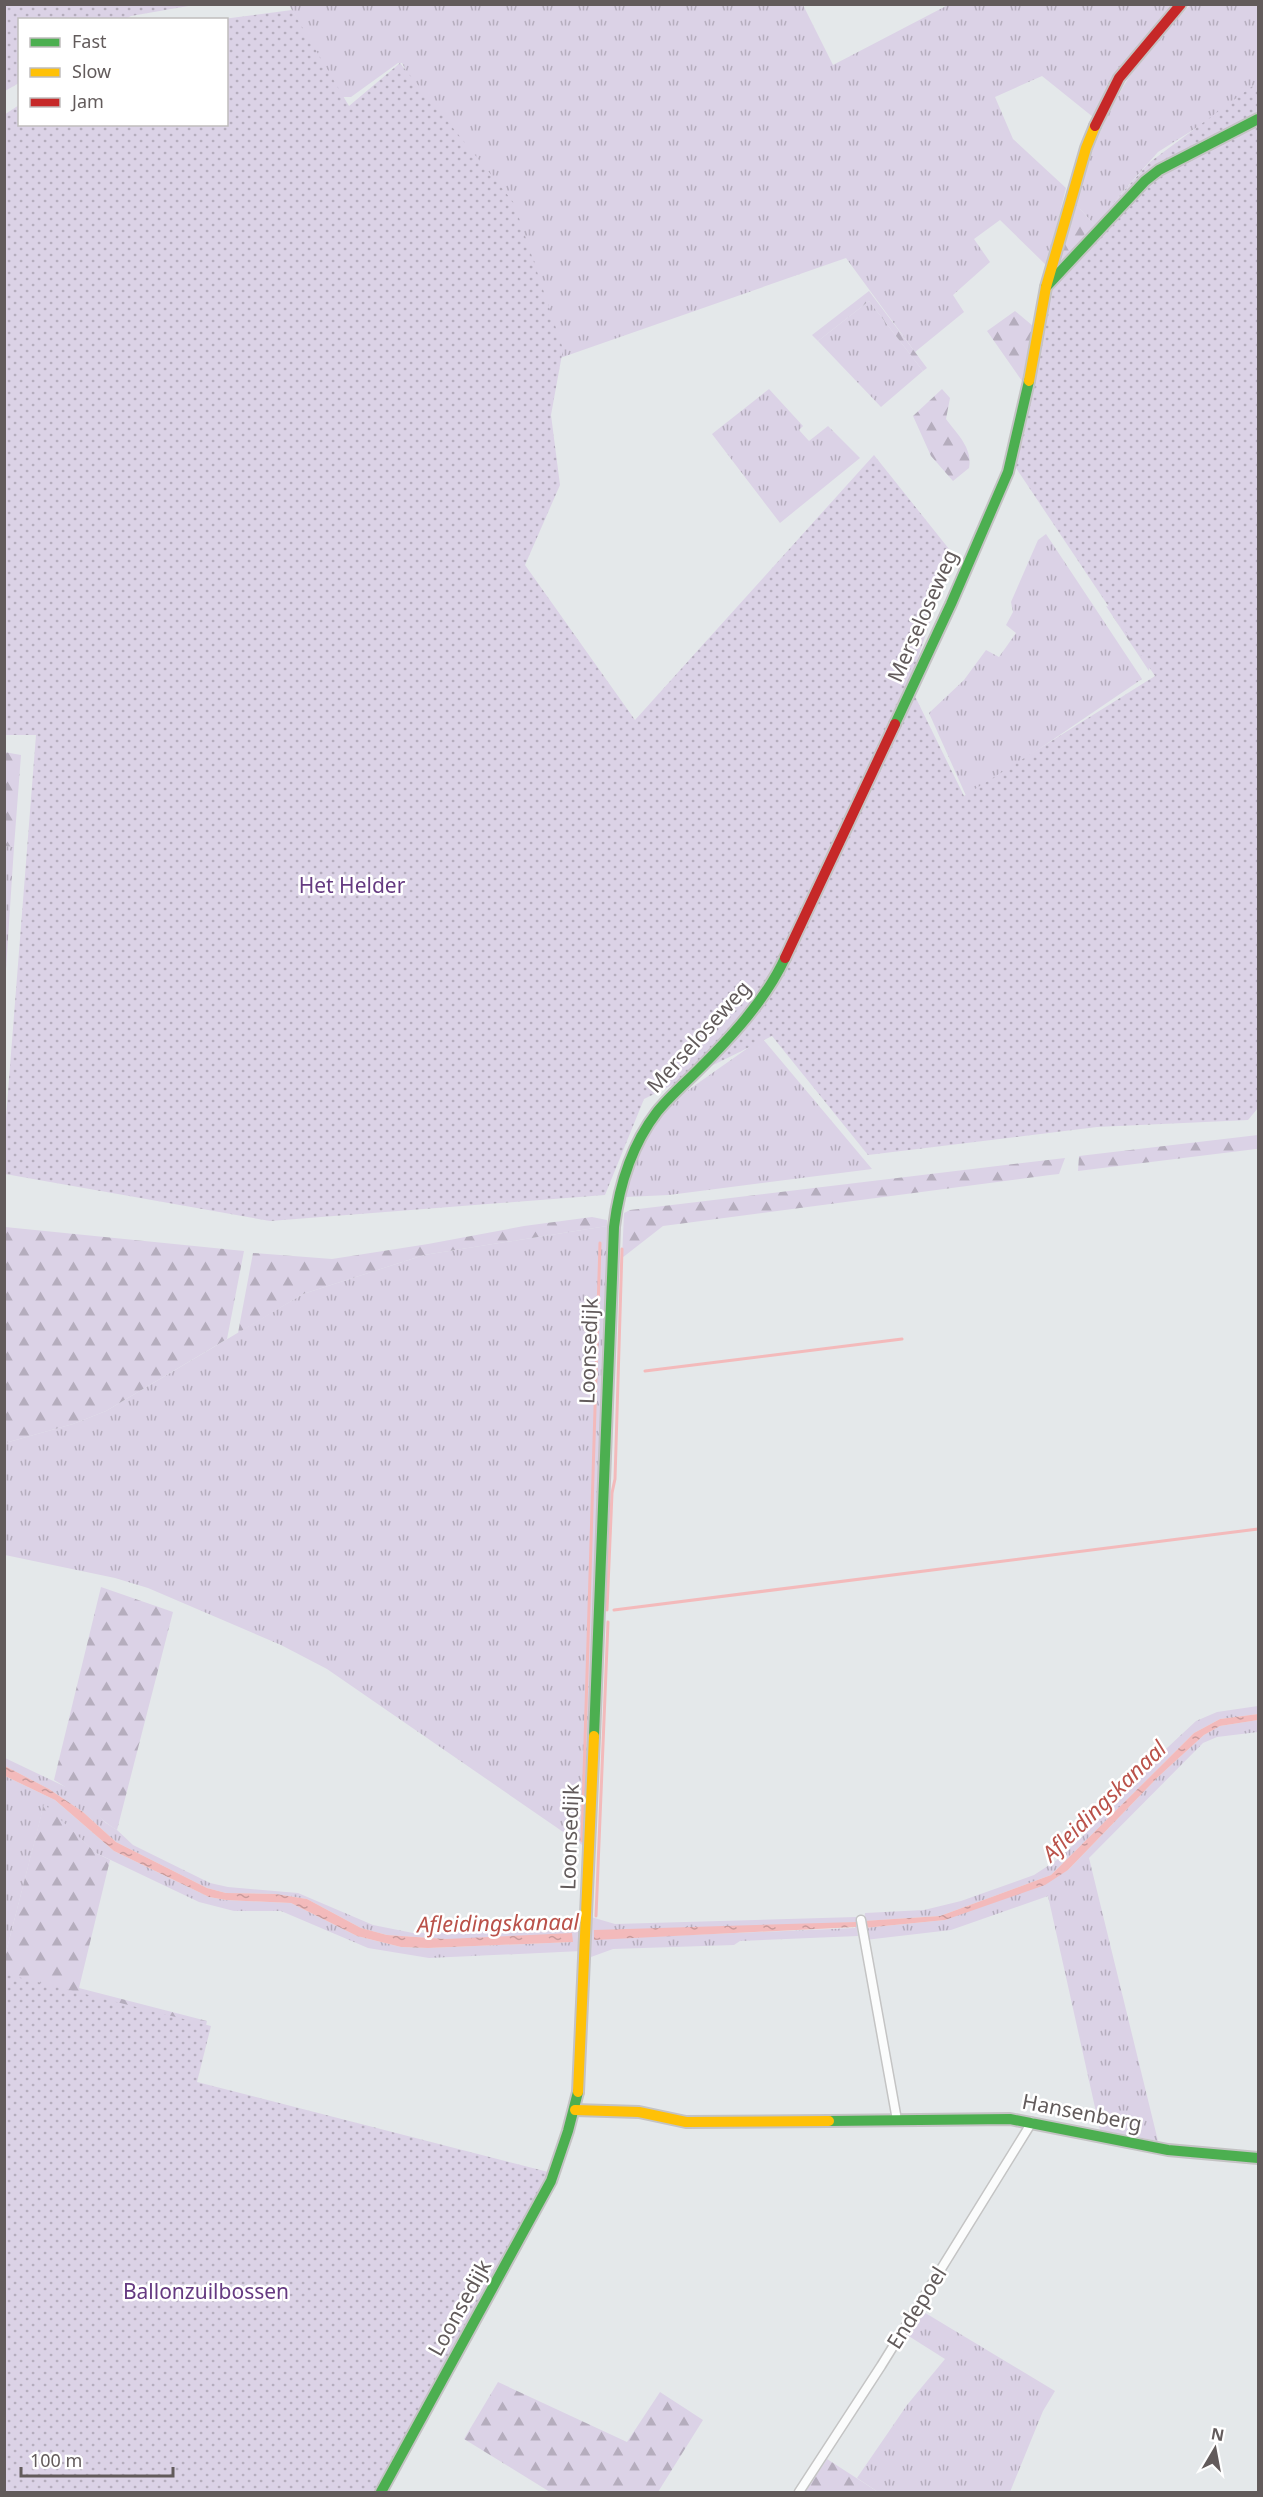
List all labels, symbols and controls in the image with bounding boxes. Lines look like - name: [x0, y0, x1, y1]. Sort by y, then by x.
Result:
- legend: [18, 18, 228, 126]
- text: Fast: [72, 29, 107, 53]
- text: Slow: [72, 59, 111, 83]
- text: Jam: [70, 89, 104, 113]
- street label: Merseloseweg: [880, 545, 964, 686]
- park label: Het Helder: [299, 871, 406, 899]
- street label: Merseloseweg: [640, 974, 756, 1099]
- street label: Loonsedijk: [572, 1297, 604, 1405]
- water label: Afleidingskanaal: [1033, 1732, 1173, 1869]
- street label: Loonsedijk: [553, 1783, 585, 1891]
- water label: Afleidingskanaal: [415, 1906, 580, 1938]
- street label: Hansenberg: [1020, 2087, 1144, 2137]
- street label: Loonsedijk: [421, 2254, 498, 2361]
- street label: Endepoel: [880, 2261, 952, 2354]
- park label: Ballonzuilbossen: [123, 2277, 289, 2305]
- north arrow: [1185, 2419, 1245, 2479]
- text: N: [1209, 2422, 1226, 2446]
- scale bar: [21, 2440, 172, 2478]
- text: 100 m: [30, 2448, 82, 2472]

